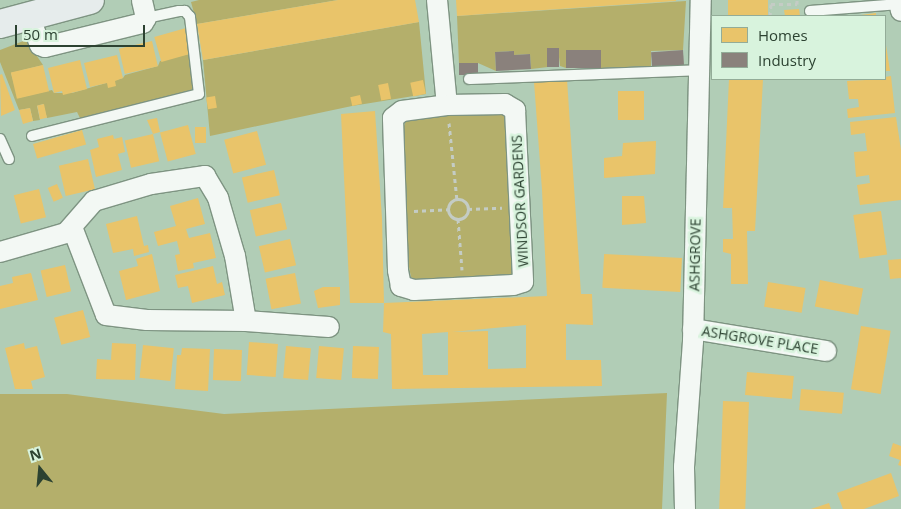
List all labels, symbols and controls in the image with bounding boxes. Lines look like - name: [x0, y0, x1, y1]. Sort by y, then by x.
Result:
- scale bar: [18, 15, 148, 47]
- legend: [711, 15, 886, 80]
- text: 50 m: [23, 24, 58, 44]
- text: Homes: [758, 25, 808, 45]
- text: Industry: [758, 50, 816, 70]
- street label: WINDSOR GARDENS: [508, 135, 532, 267]
- street label: ASHGROVE: [686, 219, 704, 291]
- street label: ASHGROVE PLACE: [701, 323, 819, 357]
- text: N: [27, 443, 44, 465]
- north arrow: [15, 444, 65, 494]

